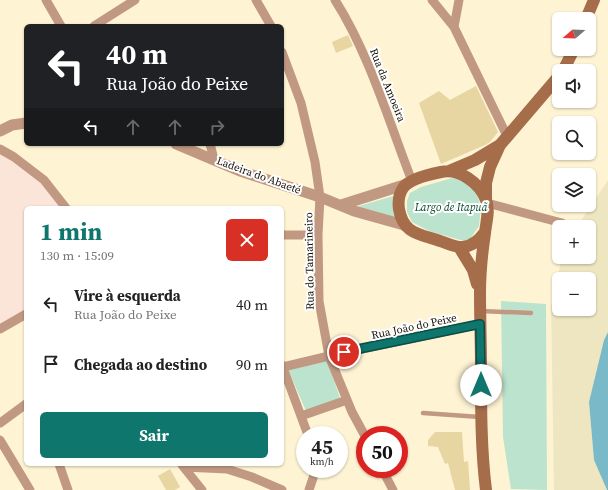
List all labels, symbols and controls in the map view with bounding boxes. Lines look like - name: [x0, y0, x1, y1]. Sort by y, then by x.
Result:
- north arrow: [552, 12, 596, 56]
- map controls: [552, 12, 596, 316]
- text: 40 m: [106, 35, 168, 73]
- icon: left: [40, 40, 92, 92]
- street label: Rua da Amoeira: [366, 46, 409, 125]
- button: sound: [552, 64, 596, 108]
- text: Rua João do Peixe: [106, 71, 248, 96]
- icon: left: [80, 116, 102, 138]
- icon: ahead: [122, 116, 144, 138]
- icon: ahead: [164, 116, 186, 138]
- icon: right: [206, 116, 228, 138]
- button: search: [552, 116, 596, 160]
- street label: Ladeira do Abaeté: [215, 153, 304, 198]
- button: layers: [552, 168, 596, 212]
- park label: Largo de Itapuã: [414, 200, 488, 215]
- street label: Rua do Tamarineiro: [301, 212, 318, 310]
- text: 1 min: [40, 215, 102, 248]
- button: close: [226, 219, 268, 261]
- button: +: [552, 220, 596, 264]
- text: 130 m · 15:09: [40, 247, 114, 264]
- button: −: [552, 272, 596, 316]
- text: Vire à esquerda: [74, 285, 181, 306]
- icon: left: [40, 293, 62, 315]
- text: 40 m: [236, 294, 268, 315]
- text: Rua João do Peixe: [74, 306, 177, 323]
- street label: Rua João do Peixe: [370, 310, 459, 343]
- pin: [327, 335, 361, 369]
- icon: arrive: [333, 341, 355, 363]
- icon: arrive: [40, 353, 62, 375]
- text: Chegada ao destino: [74, 354, 207, 375]
- text: 90 m: [236, 354, 268, 375]
- position arrow: [460, 364, 502, 406]
- button: Sair: [40, 412, 268, 458]
- speed limit sign: 50: [356, 426, 408, 478]
- text: 45: [311, 433, 333, 461]
- text: km/h: [310, 455, 334, 468]

